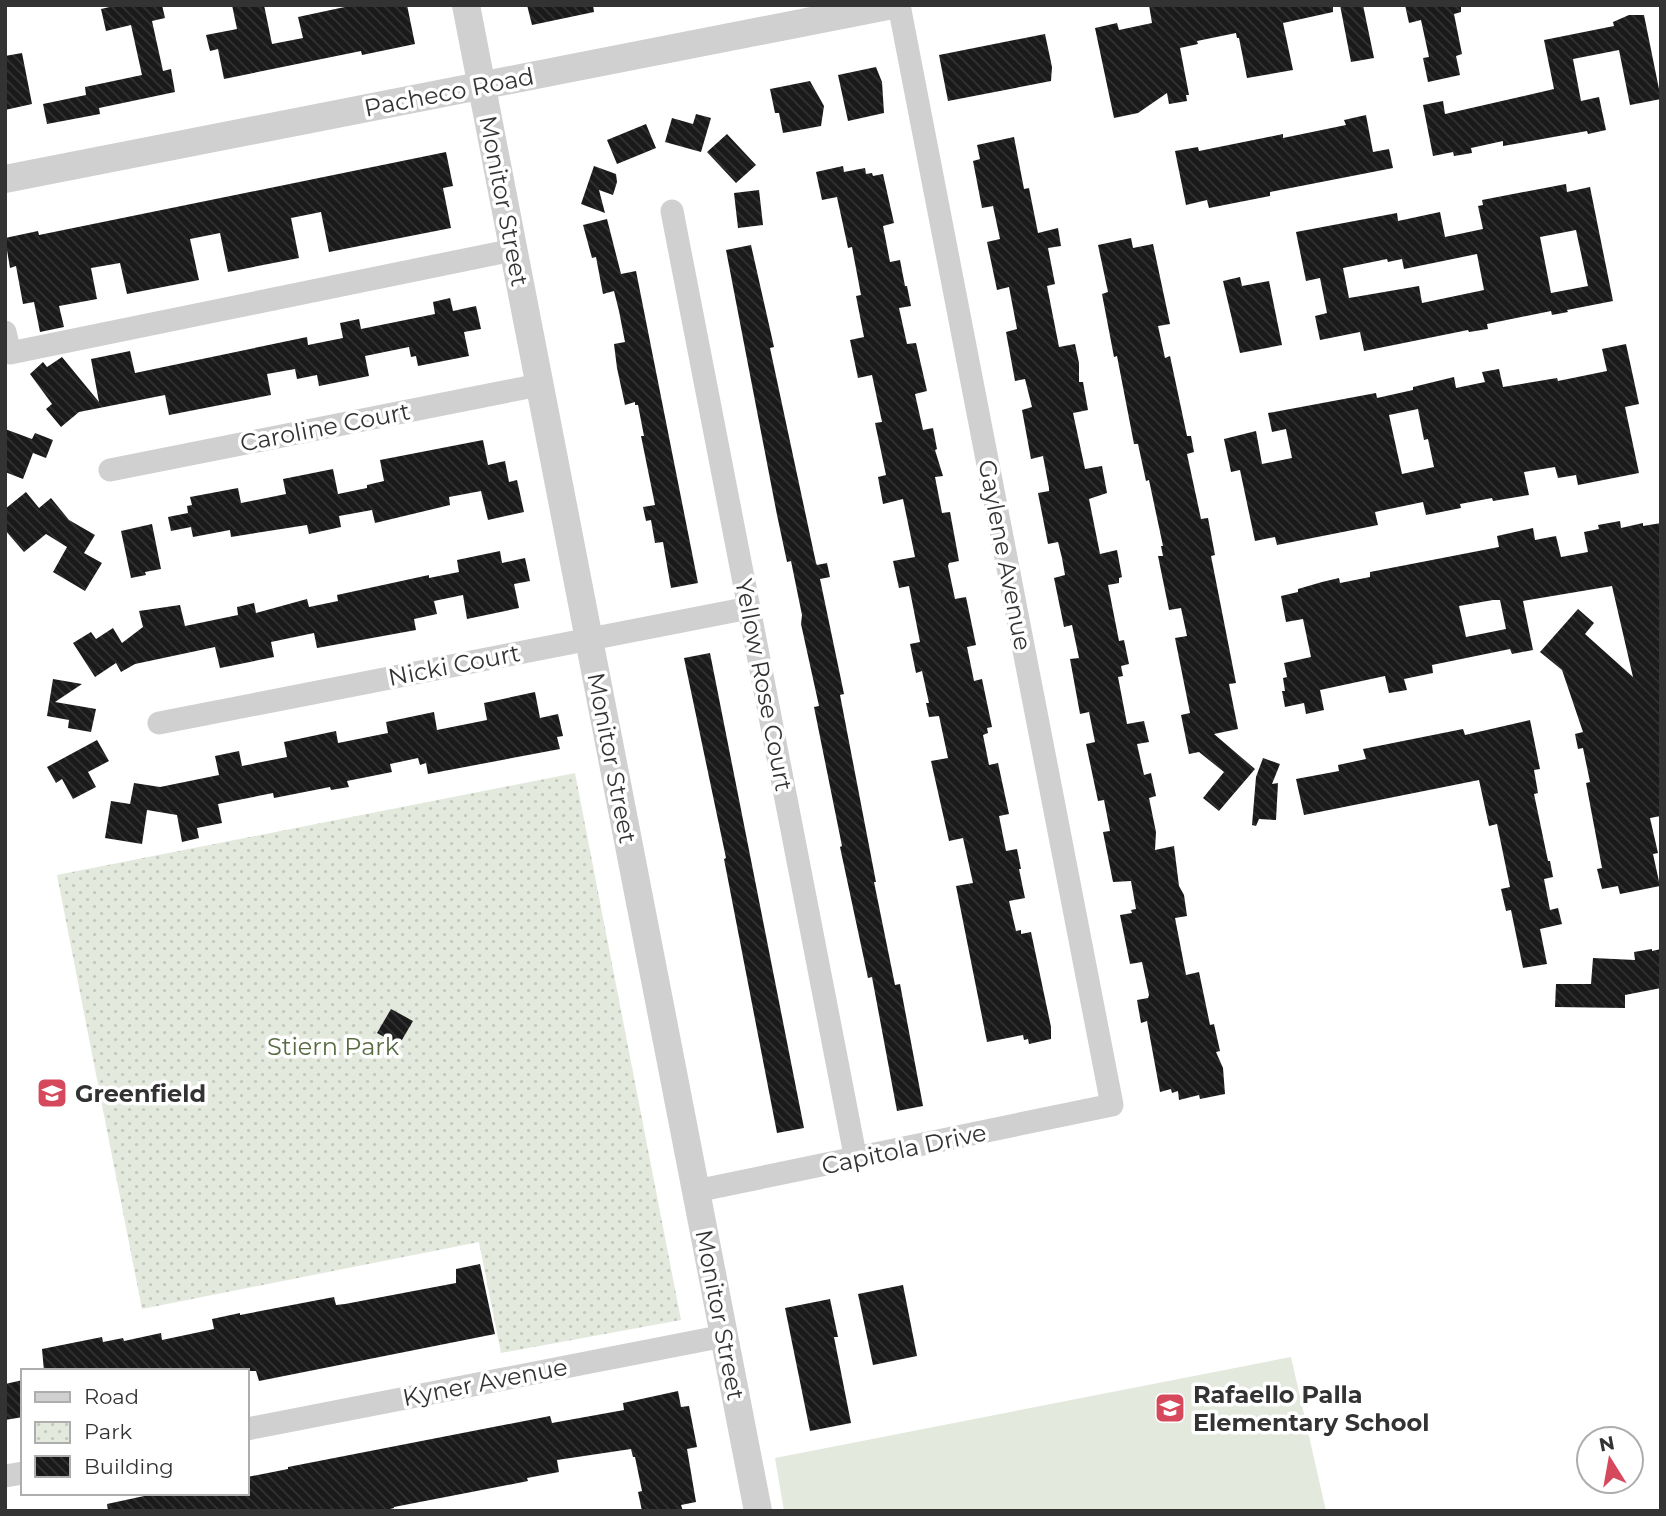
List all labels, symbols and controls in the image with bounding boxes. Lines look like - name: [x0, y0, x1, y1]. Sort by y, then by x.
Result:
- street label: Pacheco Road: [362, 61, 536, 123]
- street label: Monitor Street: [473, 113, 535, 289]
- street label: Caroline Court: [237, 396, 413, 458]
- street label: Gaylene Avenue: [972, 457, 1038, 653]
- street label: Yellow Rose Court: [729, 576, 799, 794]
- street label: Nicki Court: [386, 638, 523, 692]
- street label: Monitor Street: [581, 670, 643, 846]
- park label: Stiern Park: [267, 1032, 400, 1061]
- school or university icon: Greenfield: [35, 1076, 69, 1110]
- place label: Greenfield: [75, 1079, 206, 1108]
- street label: Capitola Drive: [819, 1117, 989, 1181]
- street label: Monitor Street: [689, 1227, 751, 1403]
- street label: Kyner Avenue: [400, 1352, 570, 1412]
- legend: [21, 1369, 248, 1495]
- place label: Rafaello Palla Elementary School: [1193, 1380, 1430, 1437]
- text: Road: [84, 1384, 139, 1409]
- school or university icon: Rafaello Palla Elementary School: [1153, 1391, 1187, 1425]
- text: Park: [84, 1419, 132, 1444]
- north arrow: [1575, 1425, 1645, 1495]
- text: N: [1597, 1431, 1617, 1457]
- text: Building: [84, 1454, 174, 1479]

